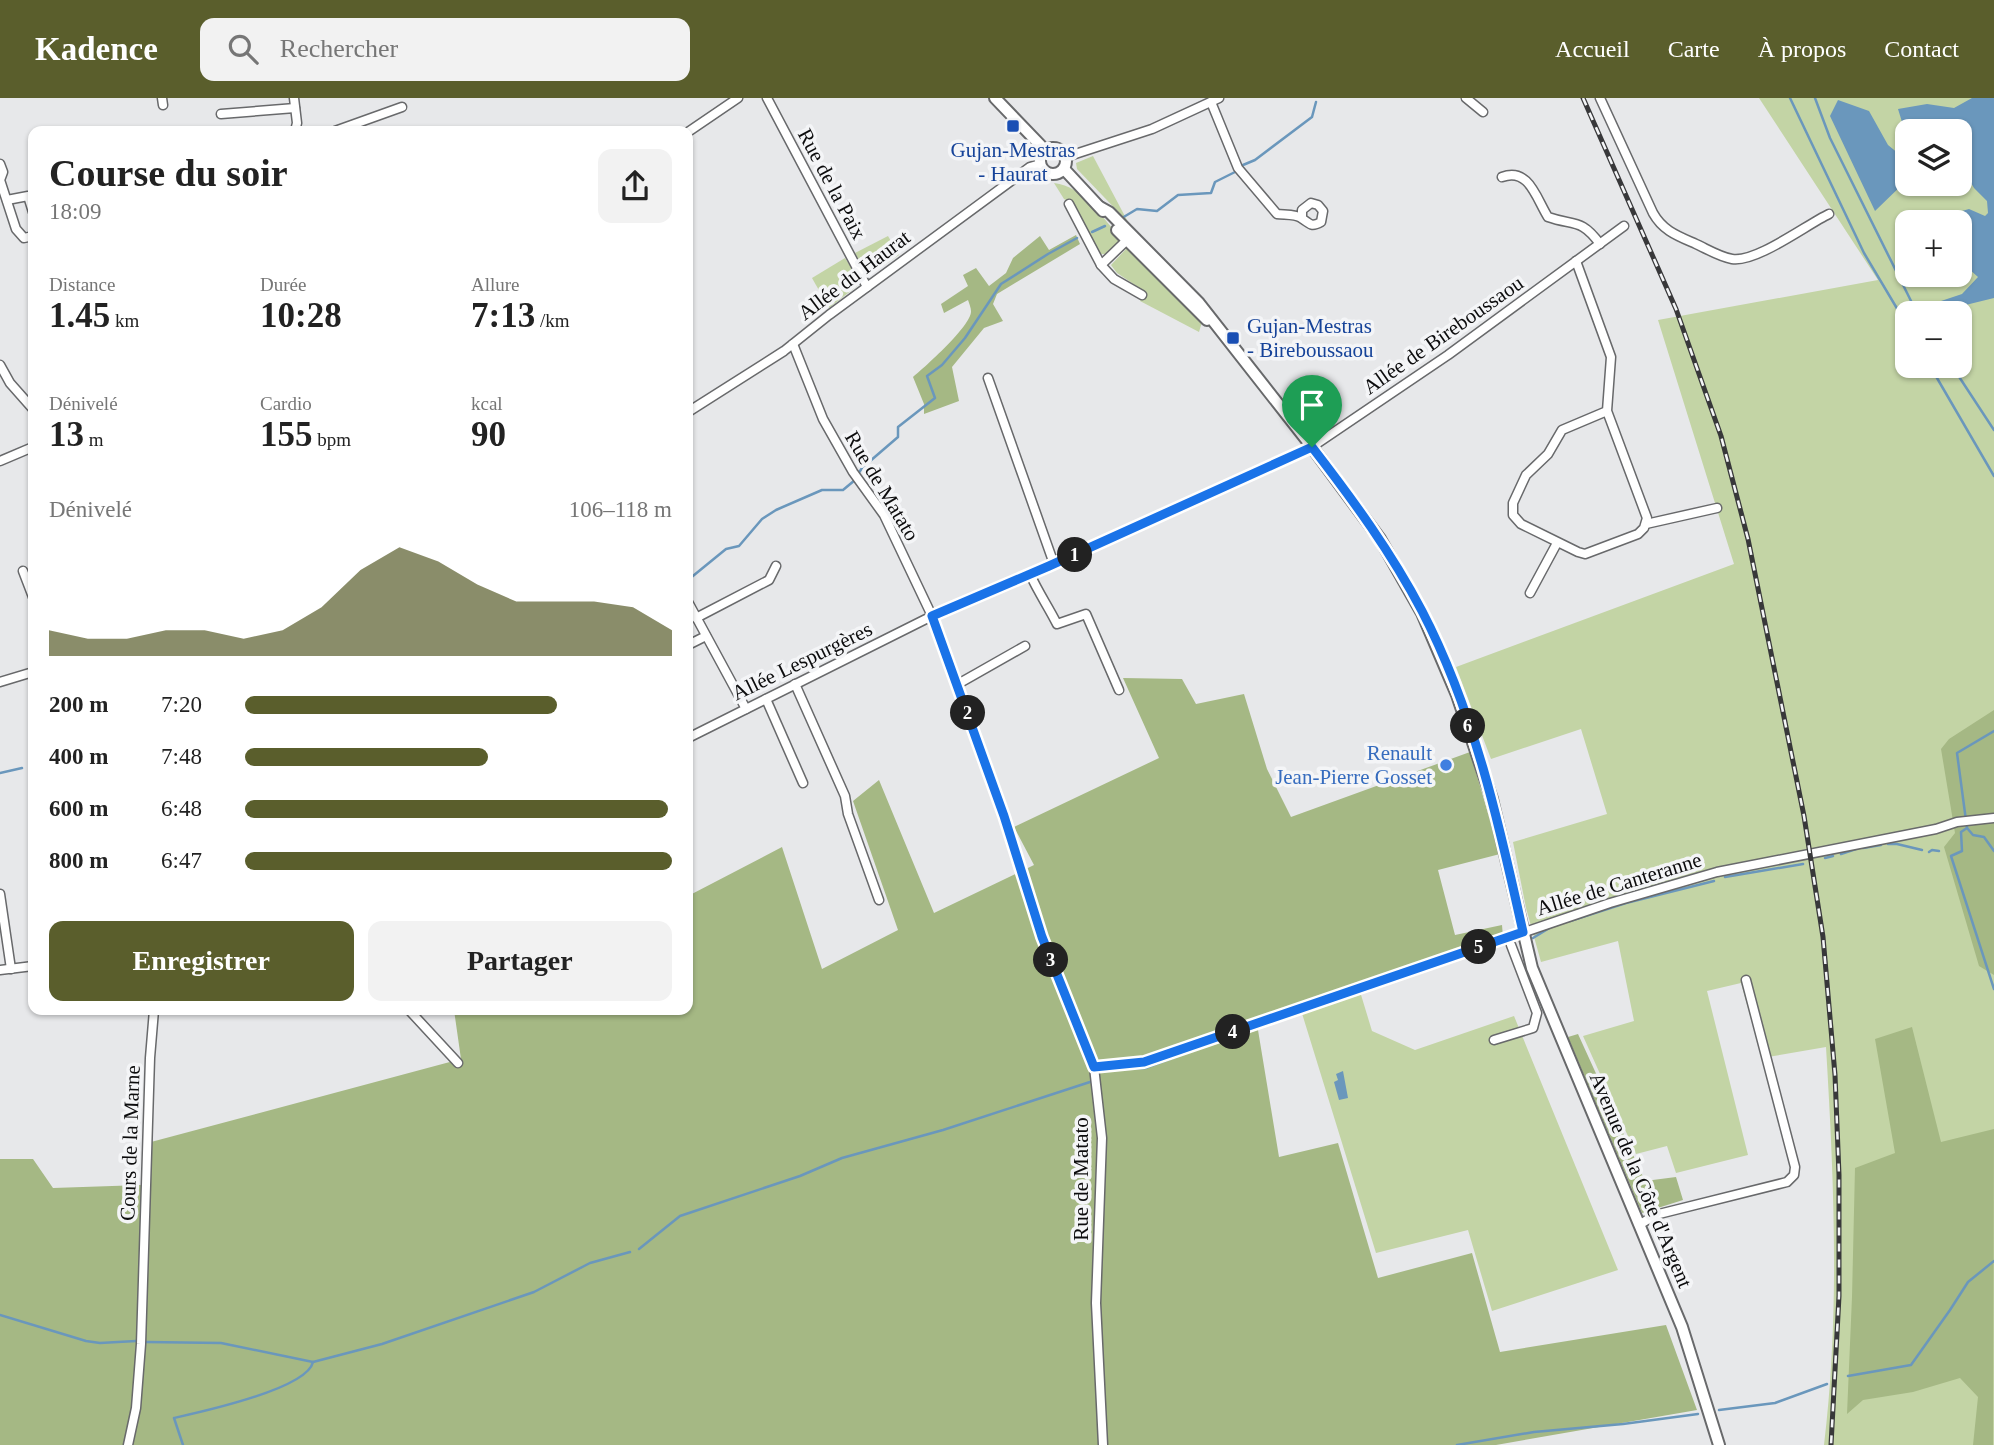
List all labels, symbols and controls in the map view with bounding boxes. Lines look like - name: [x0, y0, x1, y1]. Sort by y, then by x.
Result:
- search box: [200, 18, 690, 81]
- icon: search: [224, 30, 262, 68]
- text: Kadence: [35, 31, 158, 67]
- text: Rechercher: [280, 34, 398, 63]
- text: Accueil: [1555, 36, 1630, 62]
- text: Carte: [1668, 36, 1720, 62]
- text: À propos: [1758, 36, 1846, 62]
- text: Contact: [1884, 36, 1959, 62]
- marker: Gujan-Mestras - Haurat: [1005, 118, 1021, 134]
- map controls: [1895, 119, 1972, 378]
- button: layers: [1895, 119, 1972, 196]
- street label: Rue de la Paix: [793, 125, 871, 244]
- place label: Gujan-Mestras - Haurat: [951, 138, 1075, 186]
- button: share: [598, 149, 672, 223]
- text: Course du soir: [49, 152, 288, 194]
- text: 18:09: [49, 199, 101, 224]
- button: +: [1895, 210, 1972, 287]
- street label: Allée du Haurat: [793, 225, 915, 325]
- street label: Allée de Bireboussaou: [1358, 270, 1528, 399]
- text: Distance: [49, 274, 115, 295]
- text: Durée: [260, 274, 306, 295]
- text: Allure: [471, 274, 520, 295]
- text: 1.45: [49, 296, 110, 335]
- text: 10:28: [260, 296, 342, 335]
- text: 7:13: [471, 296, 535, 335]
- button: −: [1895, 301, 1972, 378]
- text: km: [110, 310, 139, 331]
- text: /km: [535, 310, 569, 331]
- place label: Gujan-Mestras - Bireboussaou: [1247, 314, 1374, 362]
- marker: Gujan-Mestras - Bireboussaou: [1225, 330, 1241, 346]
- pin: [1282, 375, 1342, 447]
- icon: arrive: [1293, 386, 1331, 424]
- text: Dénivelé: [49, 393, 118, 414]
- text: Cardio: [260, 393, 312, 414]
- text: kcal: [471, 393, 503, 414]
- text: 13: [49, 415, 84, 454]
- text: 155: [260, 415, 313, 454]
- text: 90: [471, 415, 506, 454]
- street label: Rue de Matato: [840, 427, 924, 545]
- text: m: [84, 429, 104, 450]
- text: bpm: [313, 429, 351, 450]
- text: Dénivelé: [49, 497, 132, 522]
- text: 106–118 m: [569, 497, 672, 522]
- pin: 1: [1058, 538, 1092, 573]
- text: 1: [1070, 544, 1079, 565]
- street label: Allée Lespurgères: [728, 617, 876, 705]
- text: 200 m: [49, 692, 108, 717]
- text: 7:20: [161, 692, 202, 717]
- pin: 2: [950, 696, 986, 730]
- text: 2: [963, 702, 972, 723]
- pin: 6: [1450, 708, 1486, 744]
- text: 6: [1463, 715, 1472, 736]
- place label: Renault Jean-Pierre Gosset: [1275, 741, 1432, 789]
- text: 400 m: [49, 744, 108, 769]
- text: 7:48: [161, 744, 202, 769]
- marker: Renault Jean-Pierre Gosset: [1438, 757, 1454, 773]
- text: 600 m: [49, 796, 108, 821]
- text: 6:48: [161, 796, 202, 821]
- street label: Allée de Canteranne: [1534, 847, 1704, 921]
- text: 800 m: [49, 848, 108, 873]
- text: 6:47: [161, 848, 202, 873]
- button: Enregistrer: [49, 921, 354, 1001]
- button: Partager: [368, 921, 672, 1001]
- pin: 5: [1462, 930, 1496, 964]
- text: 5: [1474, 936, 1483, 957]
- pin: 3: [1034, 942, 1068, 978]
- text: 3: [1046, 949, 1055, 970]
- pin: 4: [1216, 1014, 1250, 1049]
- text: 4: [1228, 1021, 1237, 1042]
- street label: Cours de la Marne: [115, 1065, 145, 1221]
- street label: Avenue de la Côte d'Argent: [1585, 1069, 1697, 1291]
- street label: Rue de Matato: [1069, 1117, 1093, 1241]

